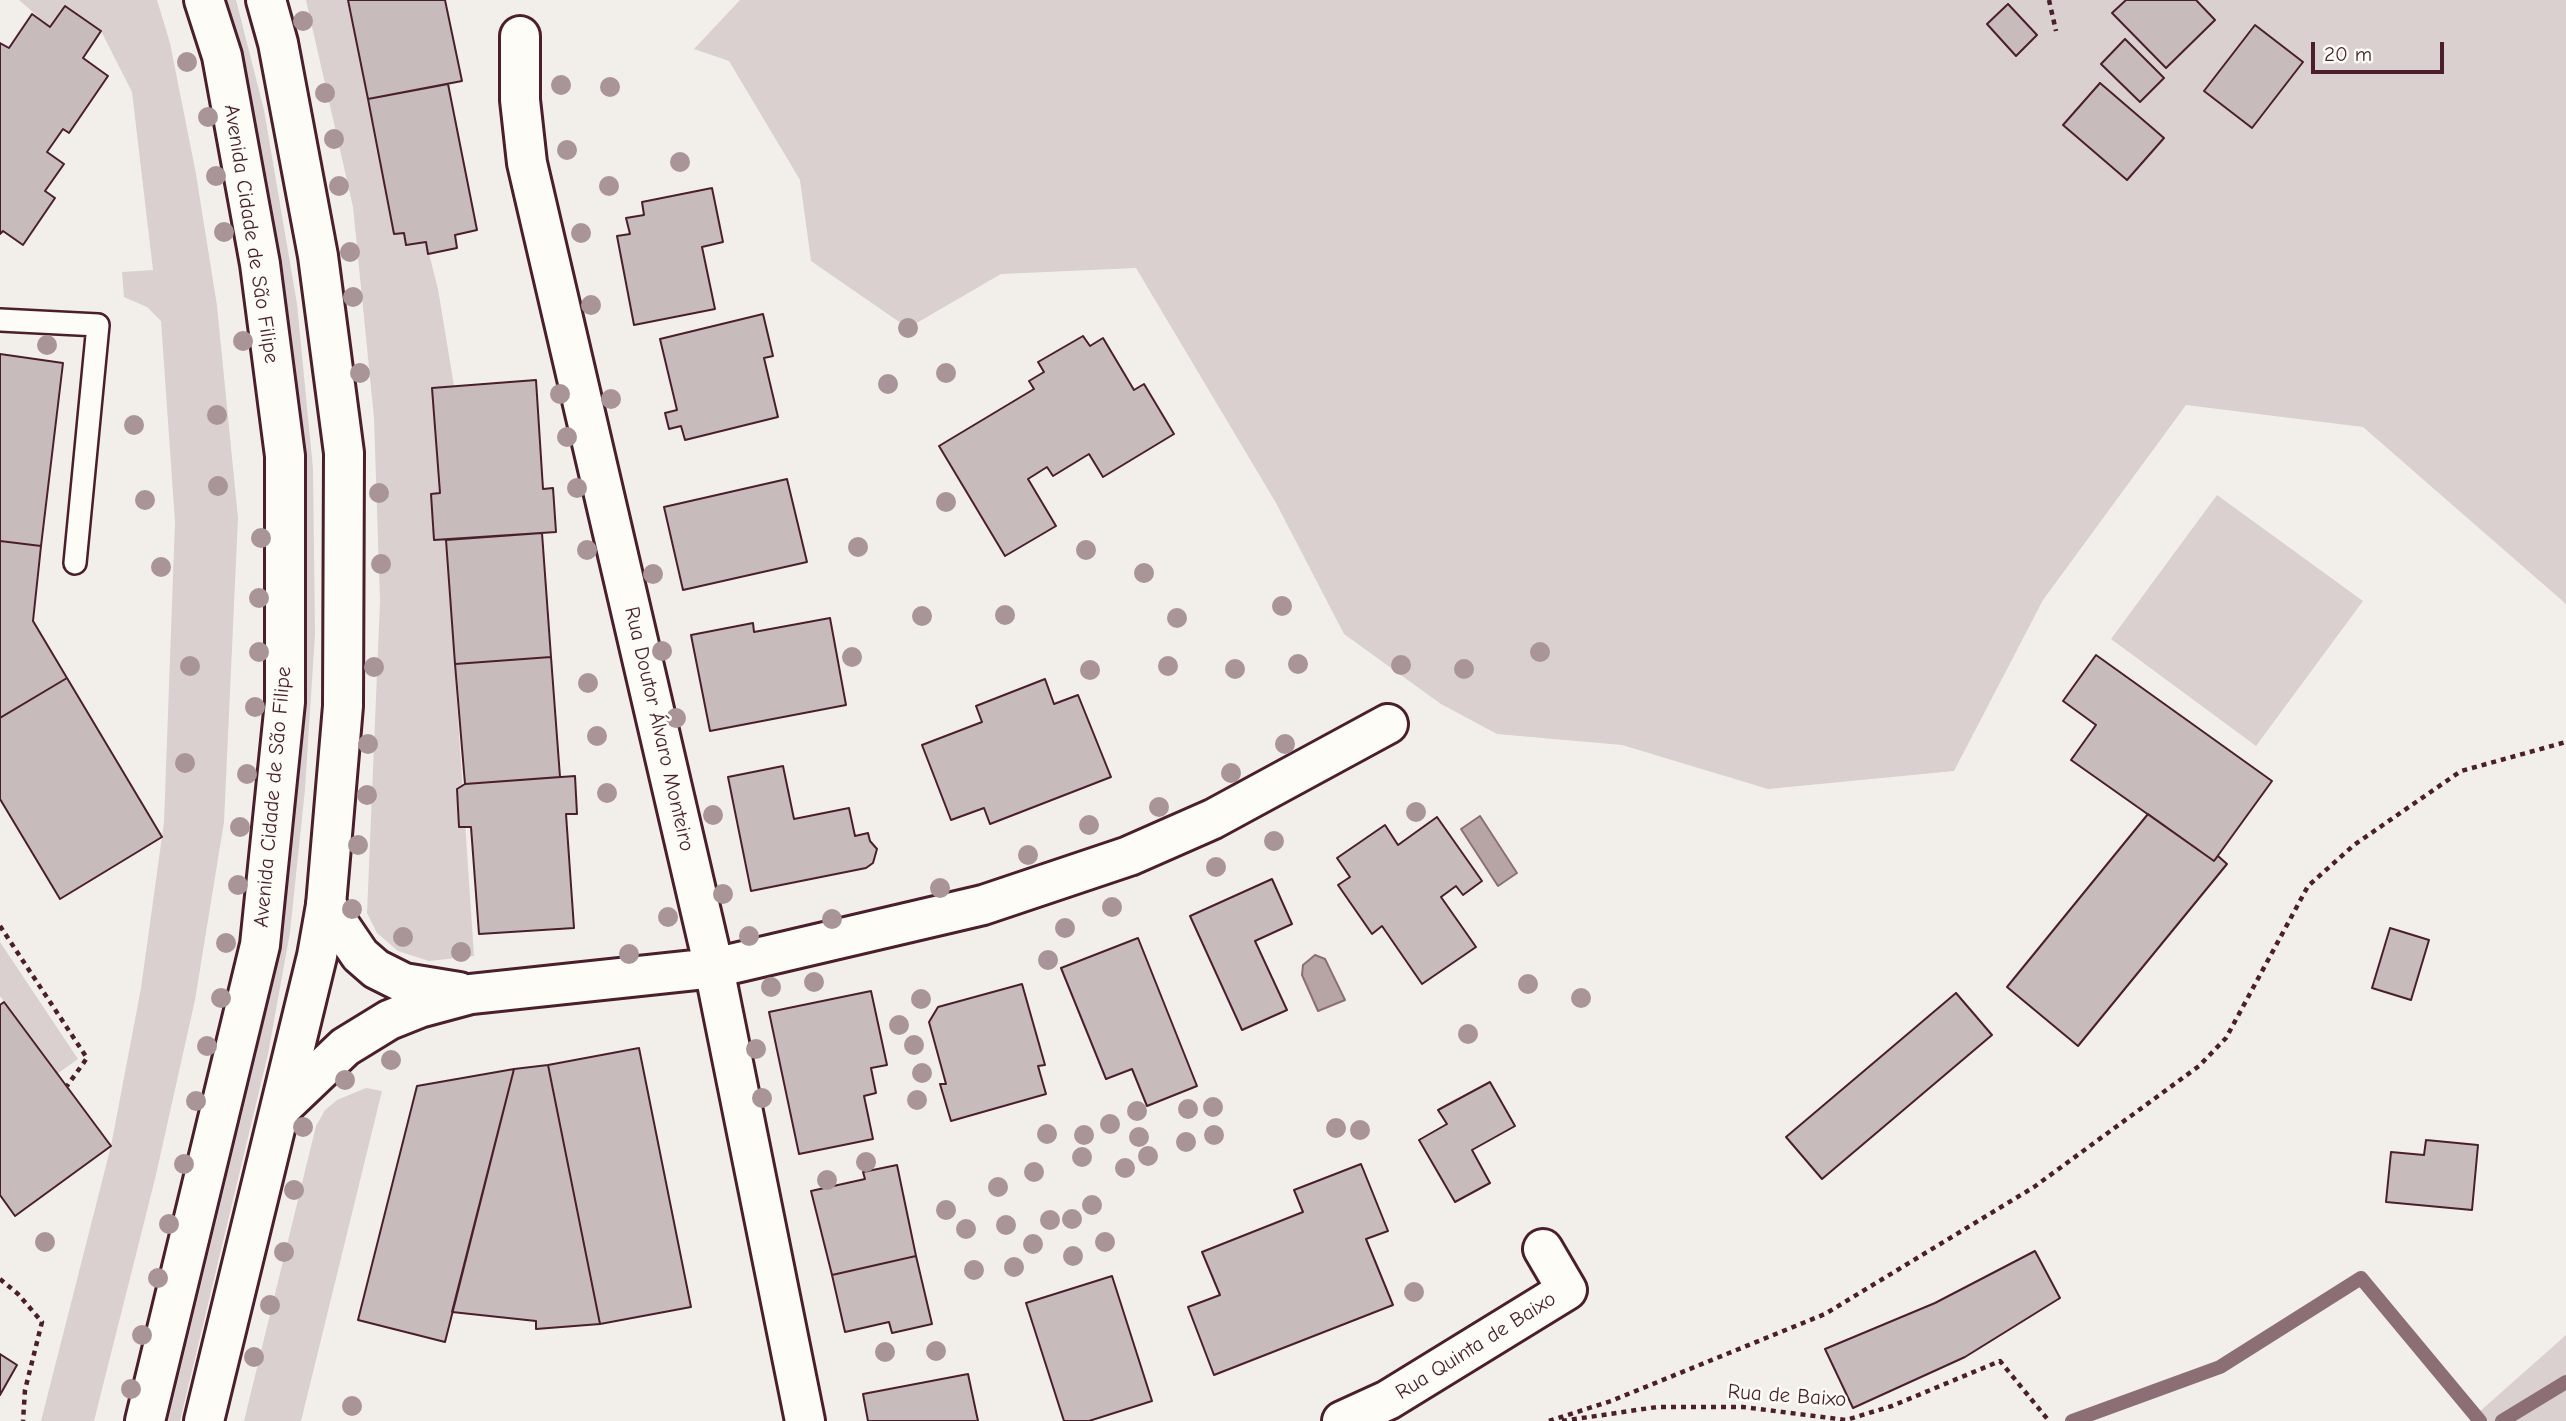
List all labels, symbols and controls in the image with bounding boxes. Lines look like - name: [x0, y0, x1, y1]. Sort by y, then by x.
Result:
- scale bar: [2314, 28, 2447, 72]
- text: 20 m: [2324, 42, 2372, 66]
- street label: Avenida Cidade de São Filipe: [218, 103, 284, 365]
- street label: Rua Doutor Álvaro Monteiro: [619, 604, 699, 854]
- street label: Avenida Cidade de São Filipe: [249, 665, 297, 929]
- street label: Rua Quinta de Baixo: [1391, 1287, 1561, 1405]
- street label: Rua de Baixo: [1727, 1379, 1847, 1413]

